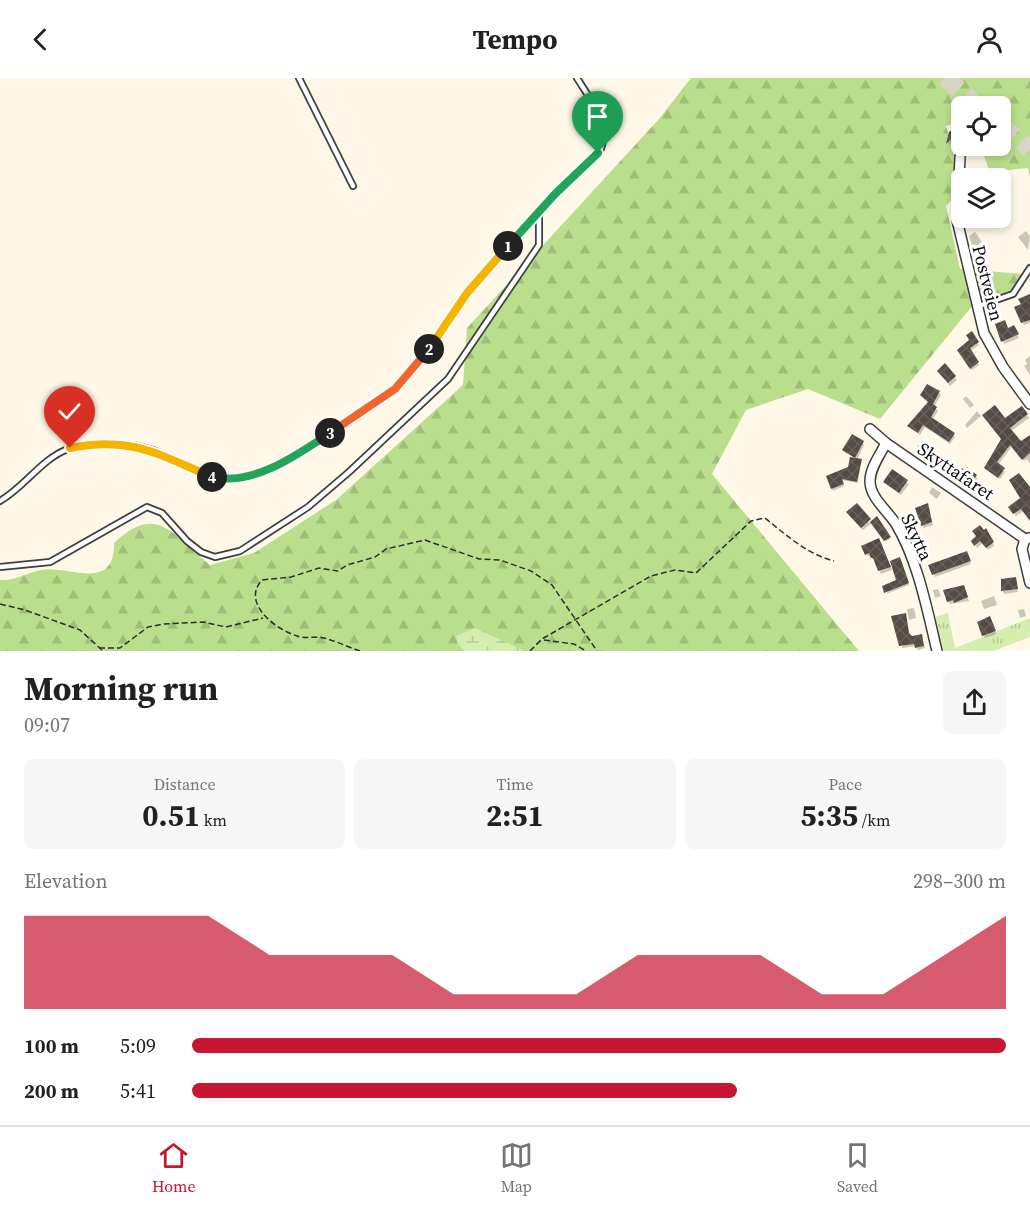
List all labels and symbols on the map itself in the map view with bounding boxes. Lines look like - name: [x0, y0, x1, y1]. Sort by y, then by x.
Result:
- pin: [572, 91, 623, 153]
- pin: 1: [493, 231, 523, 261]
- street label: Postveien: [967, 242, 1010, 324]
- pin: 2: [414, 334, 444, 364]
- pin: [44, 386, 95, 448]
- pin: 3: [315, 418, 345, 448]
- street label: Skyttafaret: [913, 436, 999, 506]
- pin: 4: [197, 462, 227, 492]
- street label: Skytta: [895, 509, 939, 565]

